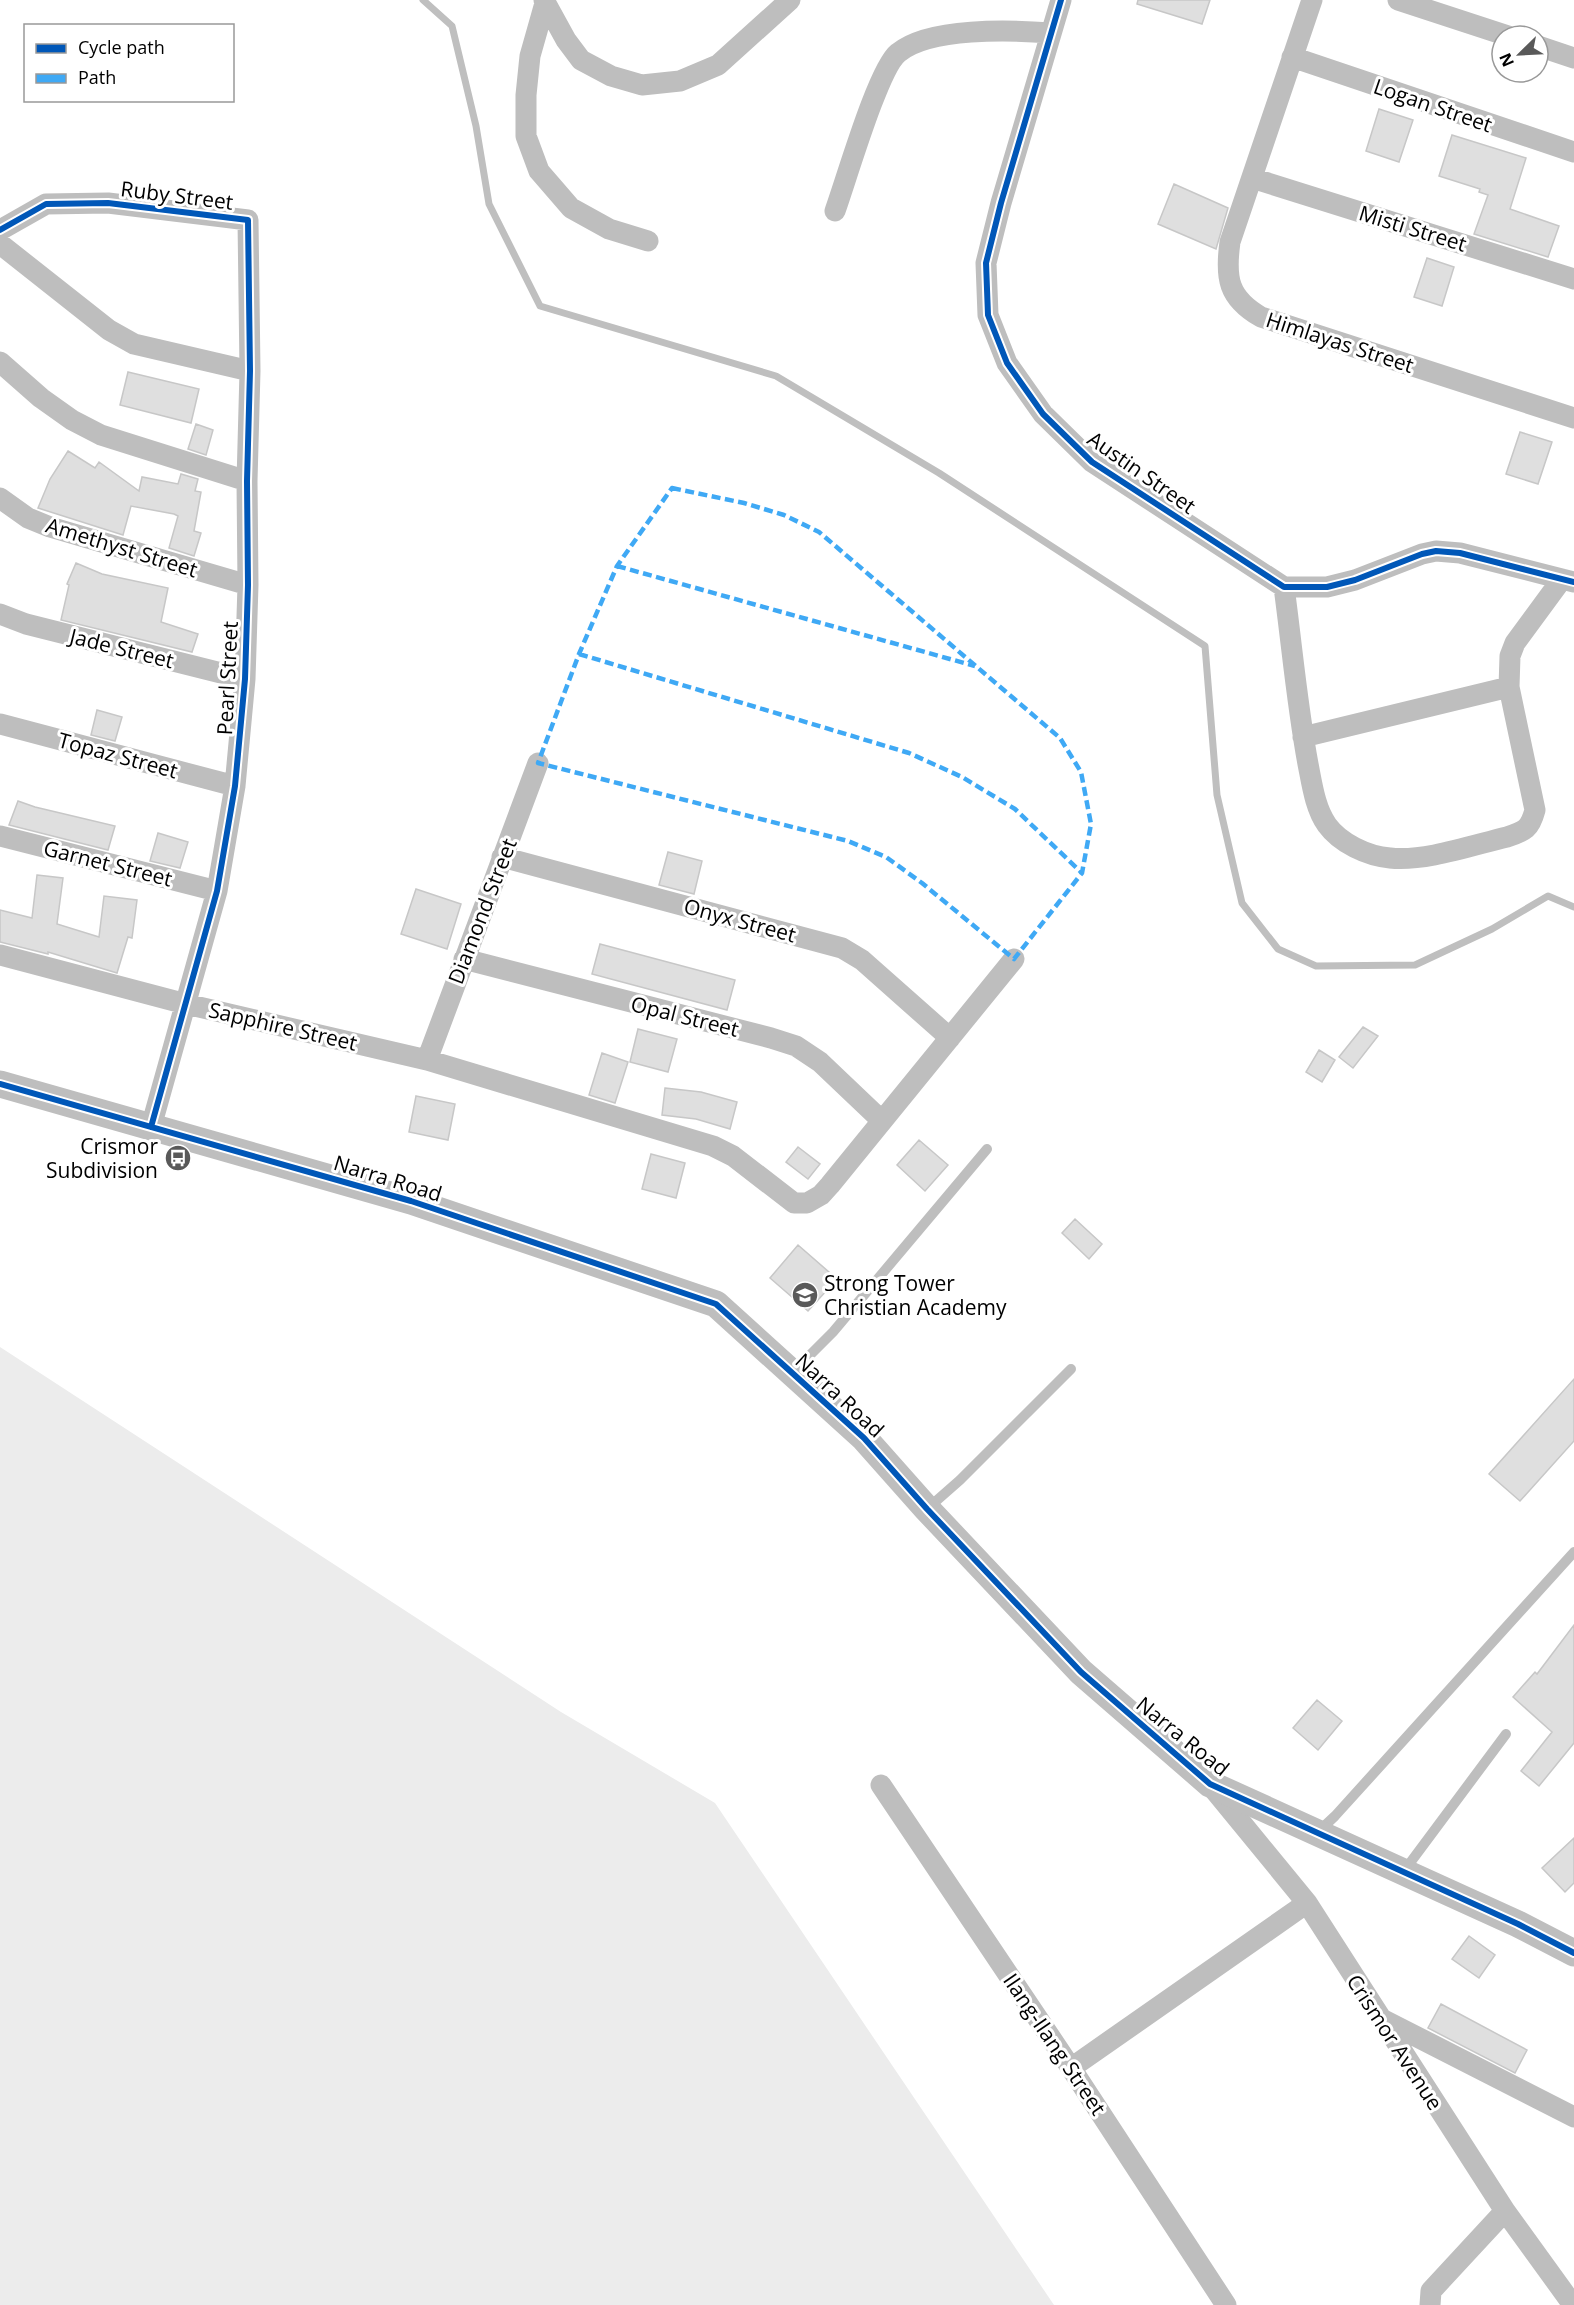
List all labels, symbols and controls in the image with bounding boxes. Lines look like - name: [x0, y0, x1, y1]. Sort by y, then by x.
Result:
- legend: [24, 24, 234, 102]
- north arrow: [1490, 24, 1550, 84]
- text: Cycle path: [78, 35, 165, 59]
- text: N: [1494, 50, 1519, 71]
- text: Path: [78, 65, 116, 89]
- street label: Logan Street: [1370, 72, 1496, 138]
- street label: Ruby Street: [119, 174, 235, 216]
- street label: Misti Street: [1356, 198, 1470, 258]
- street label: Himlayas Street: [1263, 305, 1417, 379]
- street label: Austin Street: [1082, 424, 1202, 520]
- street label: Amethyst Street: [43, 511, 201, 583]
- street label: Pearl Street: [210, 620, 244, 736]
- street label: Jade Street: [65, 621, 177, 674]
- street label: Topaz Street: [55, 726, 181, 784]
- street label: Garnet Street: [41, 833, 175, 893]
- street label: Diamond Street: [441, 834, 523, 988]
- street label: Onyx Street: [681, 892, 799, 948]
- street label: Opal Street: [628, 989, 742, 1043]
- street label: Sapphire Street: [206, 995, 360, 1057]
- place label: Crismor Subdivision: [46, 1132, 158, 1184]
- bus stop icon: Crismor Subdivision: [163, 1143, 193, 1173]
- street label: Narra Road: [330, 1148, 446, 1208]
- place label: Strong Tower Christian Academy: [824, 1269, 1007, 1321]
- school or university icon: Strong Tower Christian Academy: [790, 1280, 820, 1310]
- street label: Narra Road: [790, 1347, 890, 1443]
- street label: Narra Road: [1131, 1690, 1235, 1782]
- street label: Ilang-Ilang Street: [997, 1968, 1113, 2120]
- street label: Crismor Avenue: [1341, 1969, 1449, 2115]

